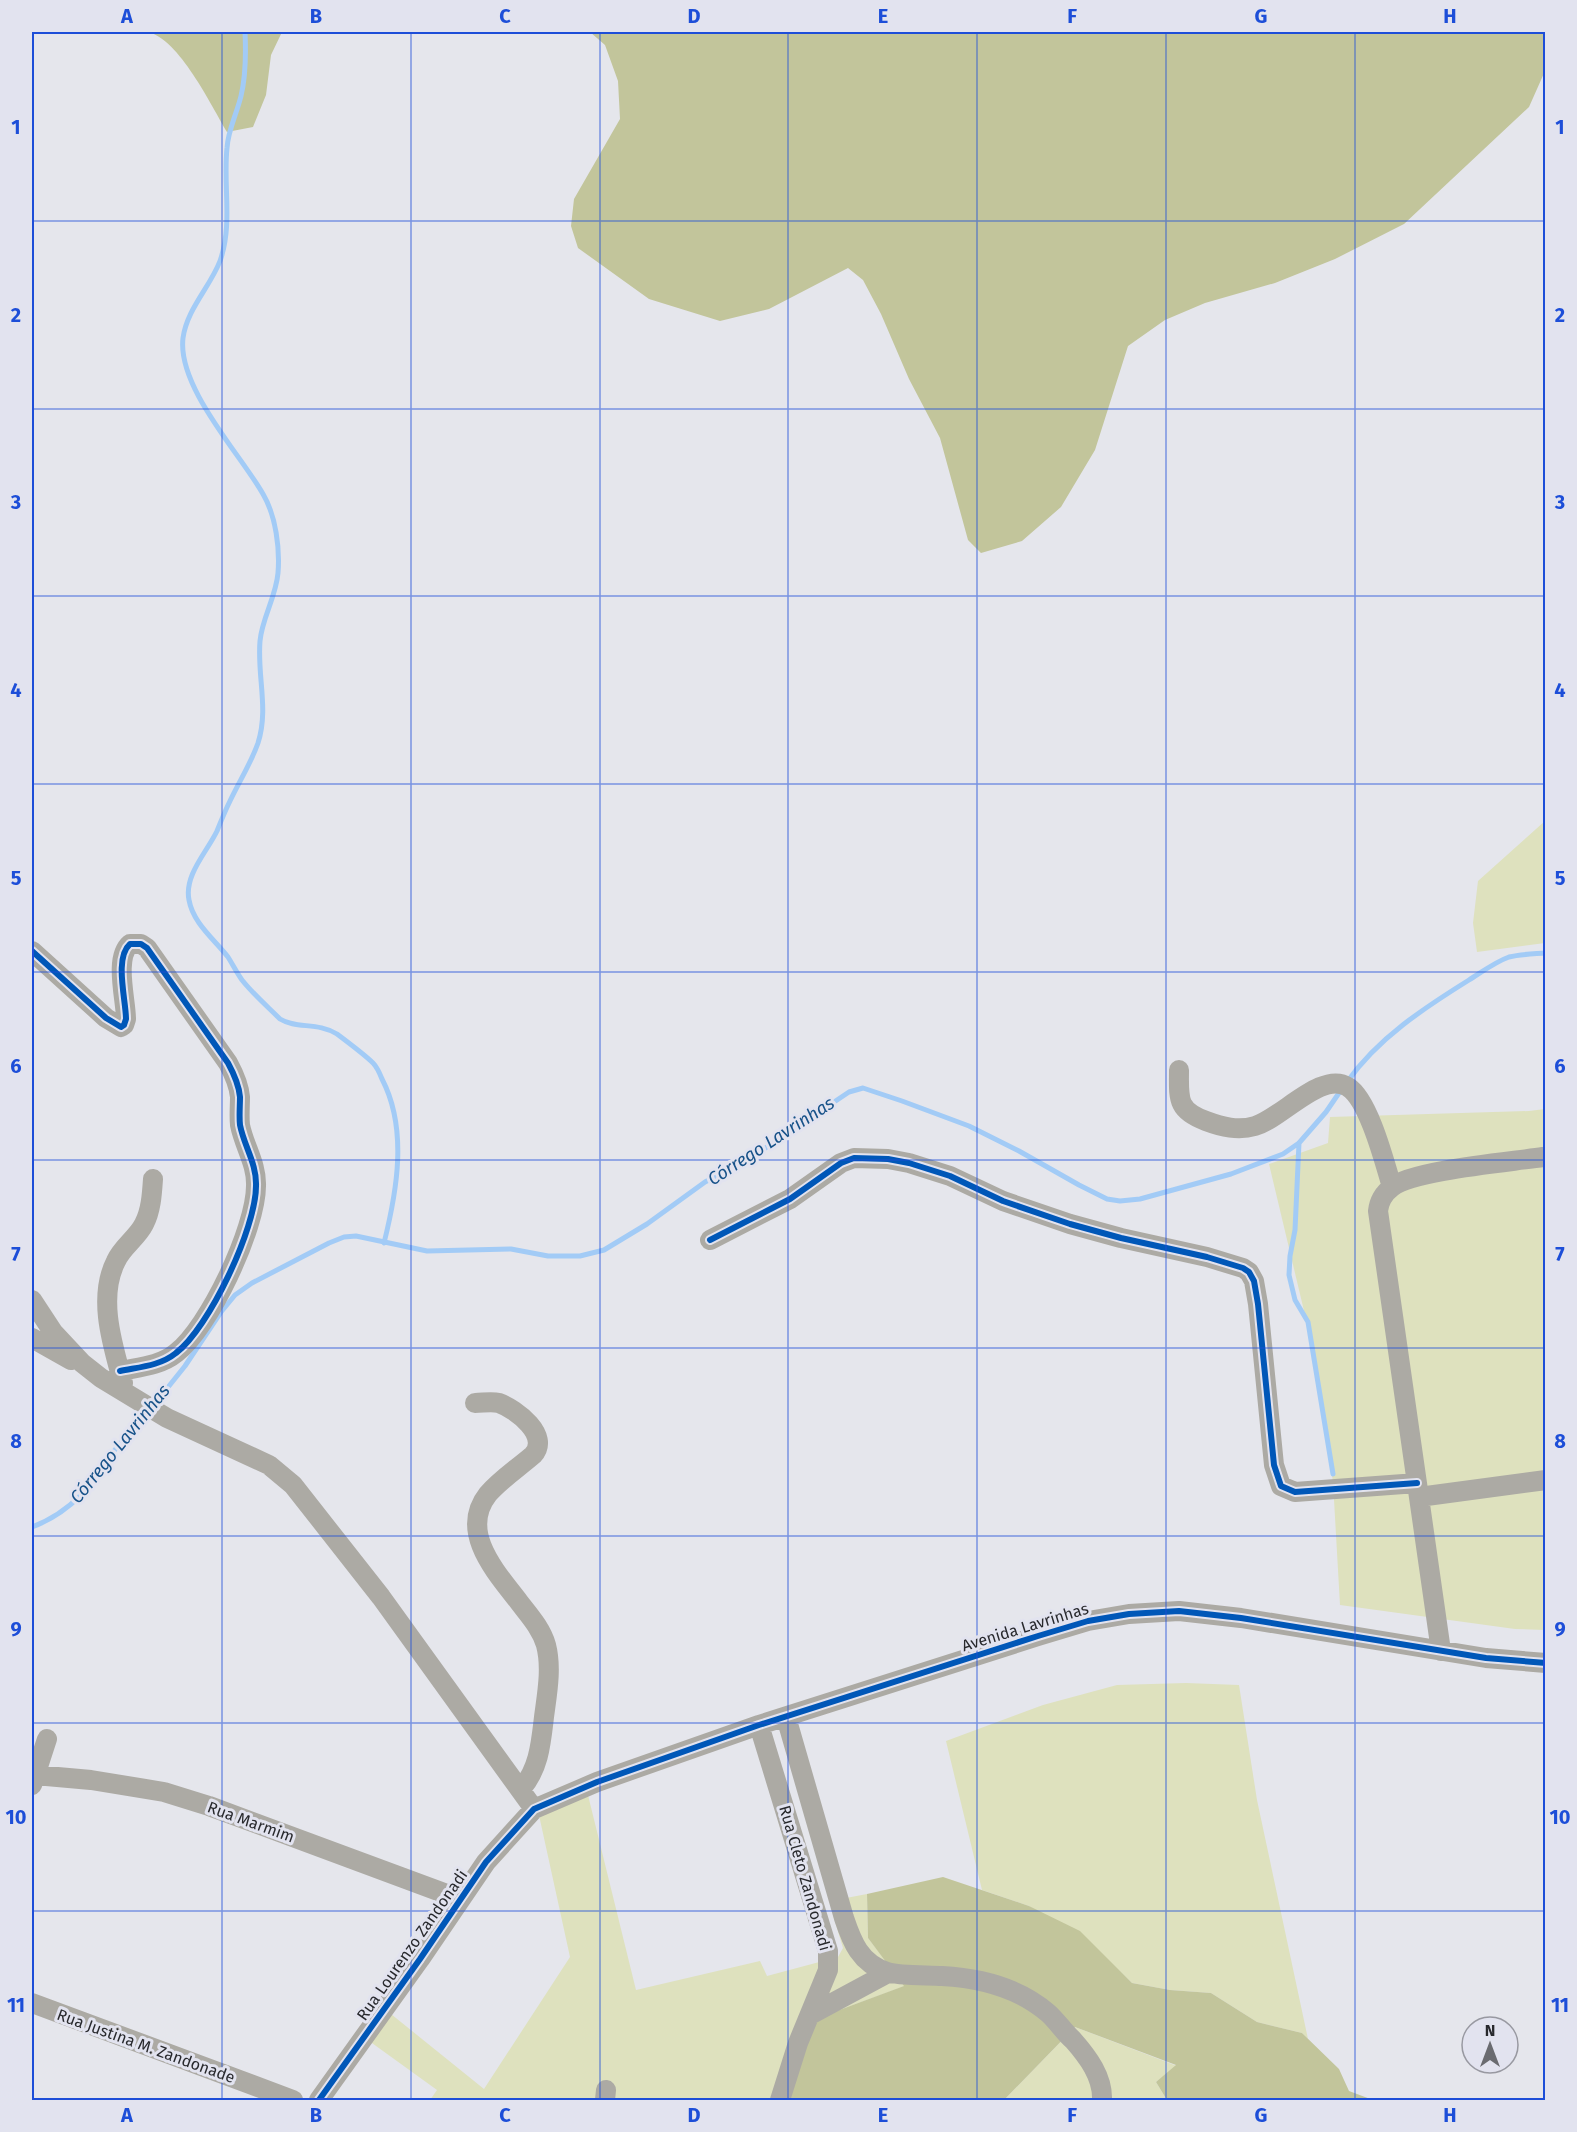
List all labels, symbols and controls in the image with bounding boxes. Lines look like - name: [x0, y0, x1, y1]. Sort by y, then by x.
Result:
- text: A: [120, 4, 134, 28]
- text: B: [310, 4, 322, 28]
- text: C: [499, 4, 511, 28]
- text: D: [687, 4, 701, 28]
- text: E: [878, 4, 888, 28]
- text: F: [1067, 4, 1077, 28]
- text: G: [1255, 4, 1267, 28]
- text: H: [1443, 4, 1457, 28]
- text: 1: [11, 115, 21, 139]
- text: 1: [1555, 115, 1565, 139]
- text: 2: [11, 303, 21, 327]
- text: 2: [1555, 303, 1565, 327]
- text: 3: [10, 490, 21, 514]
- text: 3: [1554, 490, 1565, 514]
- text: 4: [10, 678, 22, 702]
- text: 4: [1554, 678, 1566, 702]
- text: 5: [11, 866, 22, 890]
- text: 5: [1555, 866, 1566, 890]
- text: 6: [10, 1054, 22, 1078]
- text: 6: [1554, 1054, 1566, 1078]
- water label: Córrego Lavrinhas: [704, 1092, 838, 1190]
- text: 7: [11, 1242, 21, 1266]
- text: 7: [1555, 1242, 1565, 1266]
- water label: Córrego Lavrinhas: [65, 1380, 175, 1508]
- text: 8: [10, 1429, 22, 1453]
- text: 8: [1554, 1429, 1566, 1453]
- street label: Avenida Lavrinhas: [959, 1599, 1091, 1655]
- text: 9: [10, 1617, 22, 1641]
- text: 9: [1554, 1617, 1566, 1641]
- street label: Rua Marmim: [205, 1797, 297, 1847]
- street label: Rua Cleto Zandonadi: [775, 1803, 835, 1953]
- text: 10: [6, 1805, 26, 1829]
- text: 10: [1550, 1805, 1570, 1829]
- street label: Rua Lourenzo Zandonadi: [353, 1866, 471, 2024]
- text: 11: [7, 1993, 25, 2017]
- text: 11: [1551, 1993, 1569, 2017]
- street label: Rua Justina M. Zandonade: [54, 2005, 238, 2087]
- north arrow: [1460, 2015, 1520, 2075]
- text: N: [1485, 2021, 1495, 2040]
- text: A: [120, 2103, 134, 2127]
- text: B: [310, 2103, 322, 2127]
- text: C: [499, 2103, 511, 2127]
- text: D: [687, 2103, 701, 2127]
- text: E: [878, 2103, 888, 2127]
- text: F: [1067, 2103, 1077, 2127]
- text: G: [1255, 2103, 1267, 2127]
- text: H: [1443, 2103, 1457, 2127]

